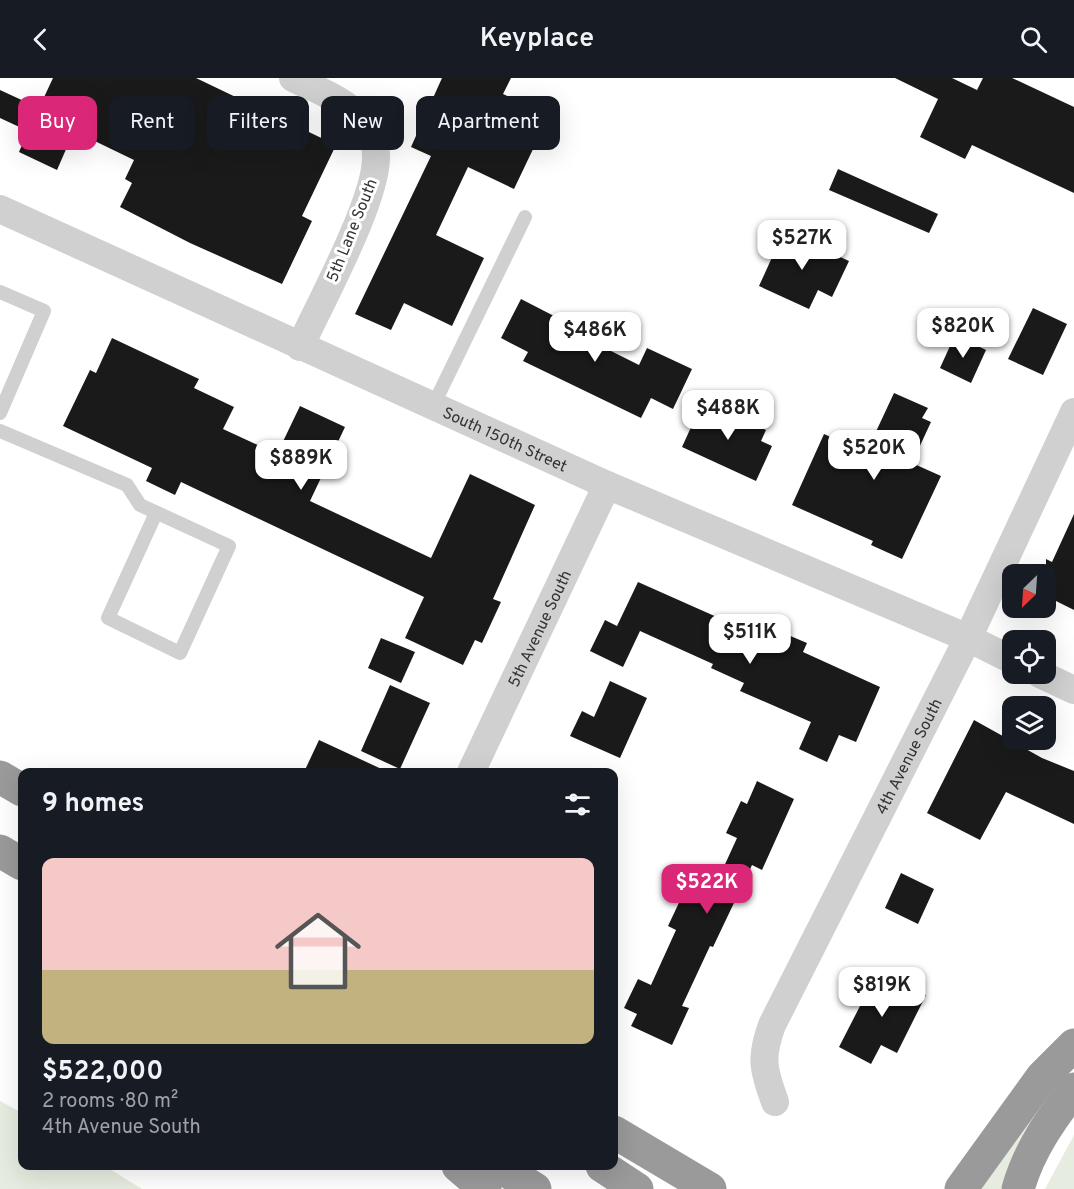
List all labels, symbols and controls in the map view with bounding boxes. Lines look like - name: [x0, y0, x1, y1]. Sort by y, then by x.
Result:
- text: Keyplace: [480, 22, 594, 56]
- icon: back: [24, 23, 57, 56]
- icon: search: [1017, 23, 1050, 56]
- chip: Buy: [18, 96, 97, 150]
- chip: Rent: [109, 96, 195, 150]
- chip: Filters: [207, 96, 309, 150]
- chip: New: [321, 96, 404, 150]
- chip: Apartment: [416, 96, 560, 150]
- street label: 5th Lane South: [323, 176, 383, 285]
- pin: $527K: [760, 220, 844, 271]
- text: $527K: [771, 226, 833, 252]
- pin: $820K: [921, 308, 1005, 359]
- pin: $486K: [553, 312, 637, 363]
- text: $820K: [931, 314, 995, 340]
- text: $486K: [563, 318, 627, 344]
- pin: $488K: [686, 390, 770, 441]
- text: $488K: [696, 396, 760, 422]
- street label: South 150th Street: [439, 404, 570, 477]
- pin: $520K: [832, 430, 916, 481]
- text: $520K: [842, 436, 906, 462]
- pin: $889K: [259, 440, 343, 491]
- text: $889K: [269, 446, 333, 472]
- north arrow: [1002, 564, 1056, 618]
- map controls: [1002, 564, 1056, 750]
- street label: 5th Avenue South: [505, 567, 577, 691]
- pin: $511K: [708, 614, 792, 665]
- text: $511K: [723, 620, 777, 646]
- button: locate: [1002, 630, 1056, 684]
- street label: 4th Avenue South: [872, 696, 948, 818]
- button: layers: [1002, 696, 1056, 750]
- text: 9 homes: [42, 788, 144, 821]
- icon: filters: [561, 788, 594, 821]
- pin: $522K: [665, 864, 749, 915]
- text: $522K: [676, 870, 738, 896]
- icon: home: [264, 897, 372, 1005]
- pin: $819K: [840, 967, 924, 1018]
- text: $819K: [852, 973, 912, 999]
- text: $522,000: [42, 1056, 163, 1089]
- text: 2 rooms · 80 m²: [42, 1089, 178, 1115]
- text: 4th Avenue South: [42, 1115, 201, 1141]

